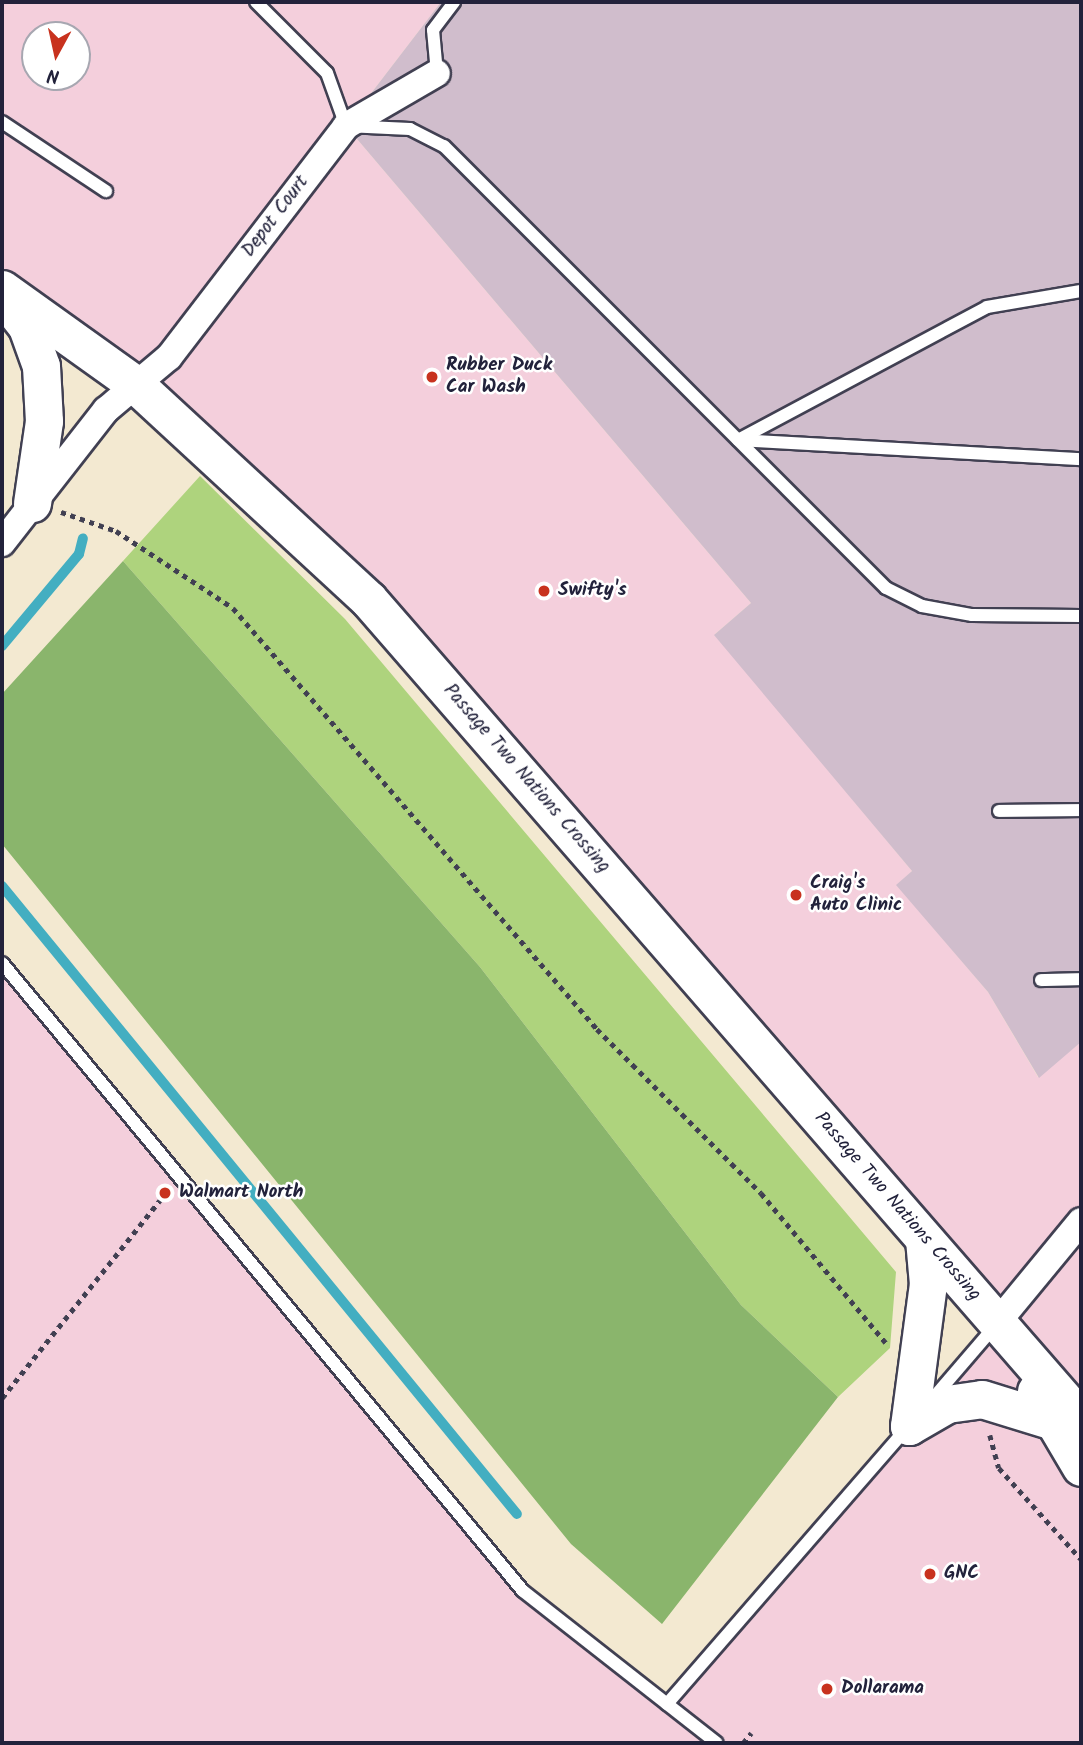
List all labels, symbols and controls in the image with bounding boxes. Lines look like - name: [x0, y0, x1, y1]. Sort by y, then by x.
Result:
- north arrow: [21, 21, 91, 91]
- text: N: [45, 59, 61, 91]
- street label: Depot Court: [238, 172, 314, 262]
- place label: Rubber Duck Car Wash: [446, 355, 552, 399]
- marker: Rubber Duck Car Wash: [424, 369, 440, 385]
- place label: Swifty's: [558, 580, 627, 602]
- marker: Swifty's: [536, 583, 552, 599]
- street label: Passage Two Nations Crossing: [438, 680, 614, 878]
- place label: Craig's Auto Clinic: [810, 873, 902, 917]
- marker: Craig's Auto Clinic: [788, 887, 804, 903]
- street label: Passage Two Nations Crossing: [809, 1108, 985, 1306]
- place label: Walmart North: [179, 1182, 303, 1204]
- marker: Walmart North: [157, 1185, 173, 1201]
- place label: GNC: [944, 1563, 979, 1585]
- marker: GNC: [922, 1566, 938, 1582]
- place label: Dollarama: [841, 1678, 924, 1700]
- marker: Dollarama: [819, 1681, 835, 1697]

